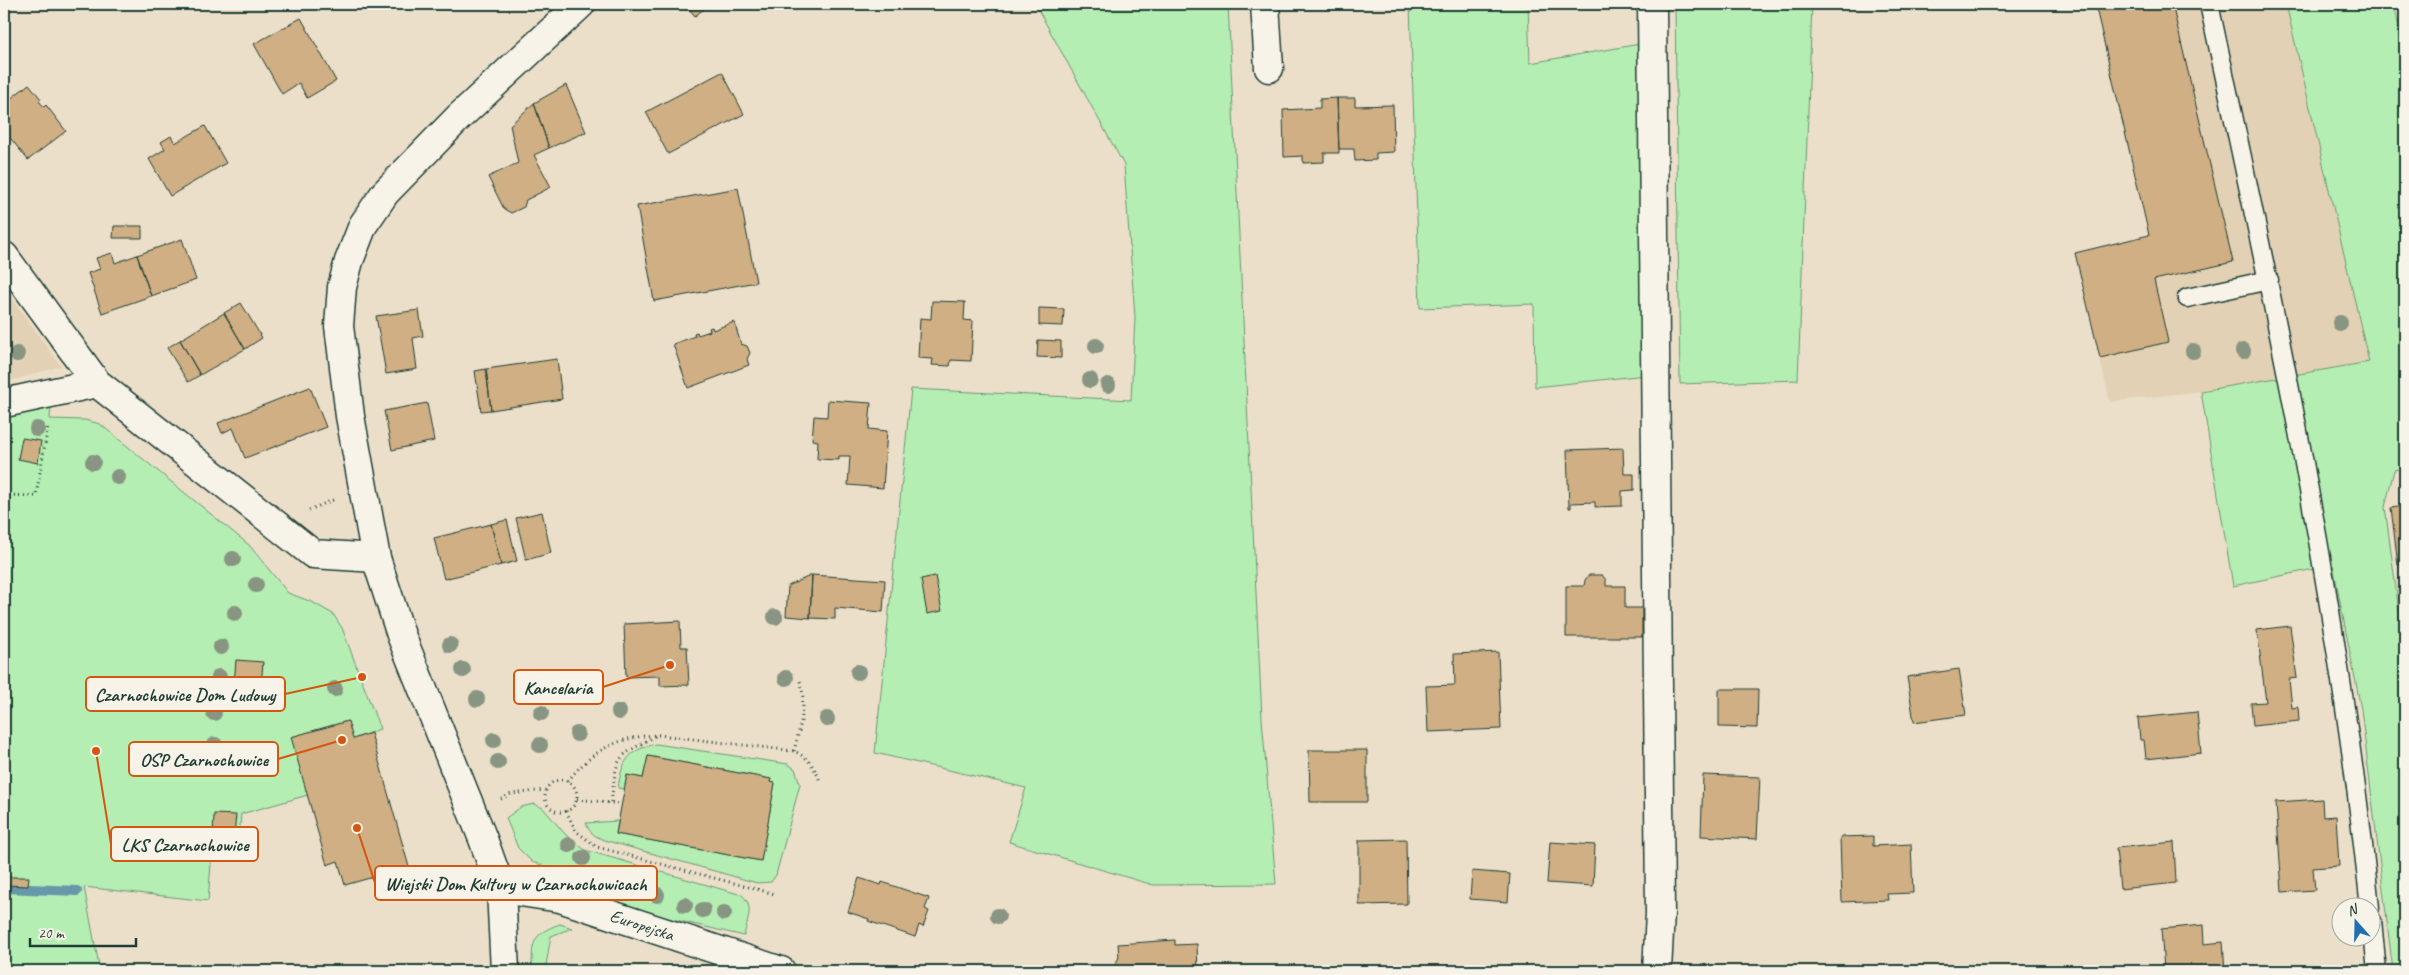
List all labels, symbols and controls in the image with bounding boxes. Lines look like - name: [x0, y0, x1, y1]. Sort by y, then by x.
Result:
- callout: Kancelaria: [514, 670, 603, 704]
- text: Kancelaria: [523, 676, 594, 700]
- callout: Czarnochowice Dom Ludowy: [86, 677, 285, 711]
- text: Czarnochowice Dom Ludowy: [95, 683, 277, 707]
- callout: OSP Czarnochowice: [129, 742, 278, 776]
- text: OSP Czarnochowice: [140, 748, 270, 772]
- callout: LKS Czarnochowice: [111, 827, 258, 861]
- text: LKS Czarnochowice: [121, 833, 250, 857]
- callout: Wiejski Dom Kultury w Czarnochowicach: [375, 866, 657, 900]
- text: Wiejski Dom Kultury w Czarnochowicach: [385, 872, 648, 896]
- north arrow: [2332, 898, 2382, 948]
- text: N: [2345, 900, 2361, 920]
- street label: Europejska: [607, 904, 678, 946]
- scale bar: [30, 915, 136, 947]
- text: 20 m: [38, 924, 65, 943]

